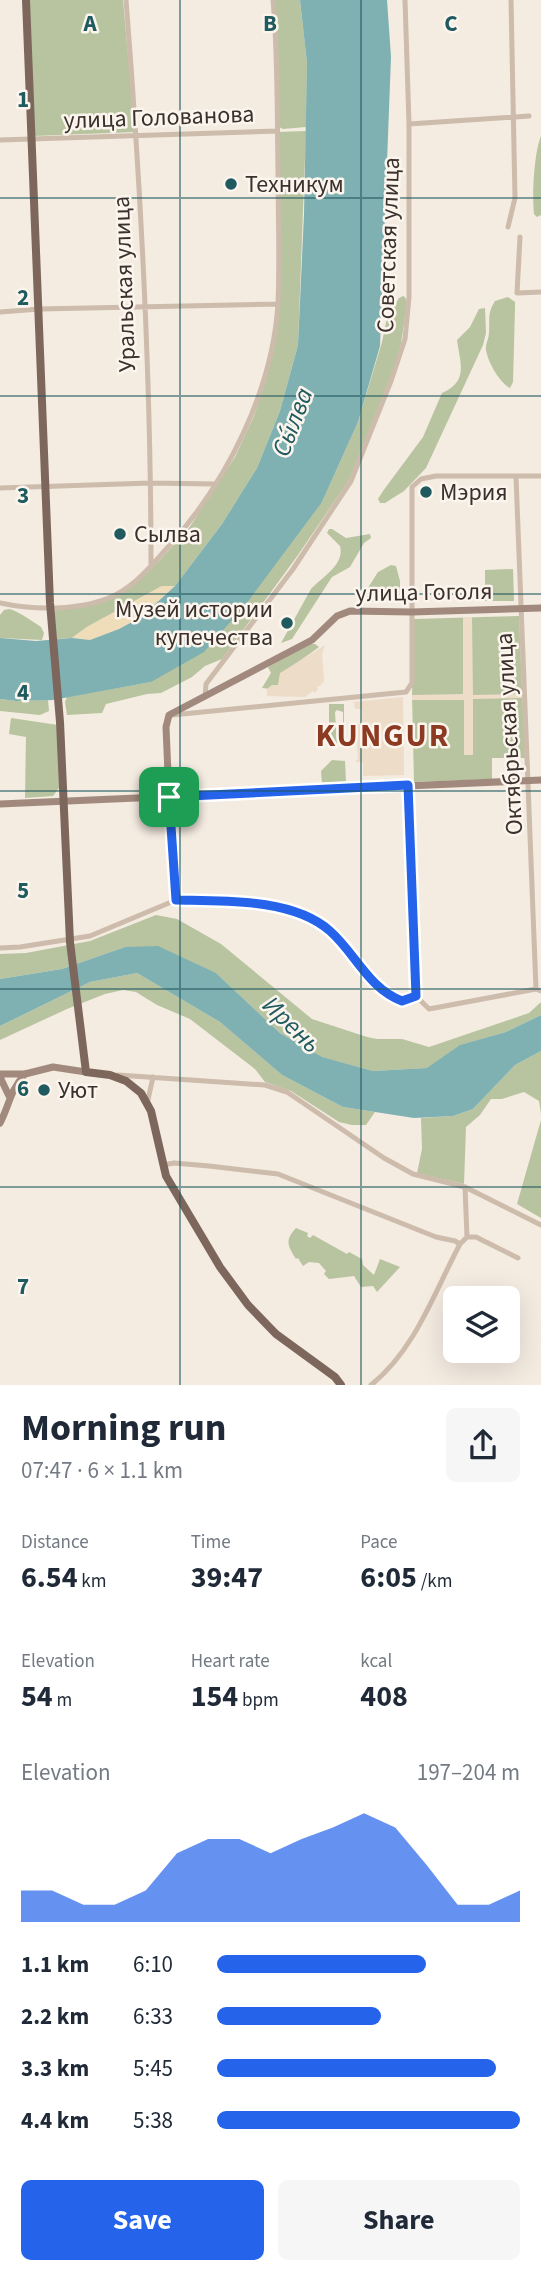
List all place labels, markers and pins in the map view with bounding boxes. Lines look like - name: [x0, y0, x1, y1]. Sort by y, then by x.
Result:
- place label: Техникум: [245, 167, 344, 202]
- marker: Техникум: [223, 176, 239, 192]
- place label: Мэрия: [440, 475, 508, 510]
- marker: Мэрия: [418, 484, 434, 500]
- place label: Сылва: [134, 517, 201, 552]
- marker: Сылва: [112, 526, 128, 542]
- place label: Музей истории купечества: [115, 592, 273, 655]
- marker: Музей истории купечества: [279, 615, 295, 631]
- pin: [139, 767, 199, 827]
- place label: Уют: [58, 1073, 98, 1108]
- marker: Уют: [36, 1082, 52, 1098]

